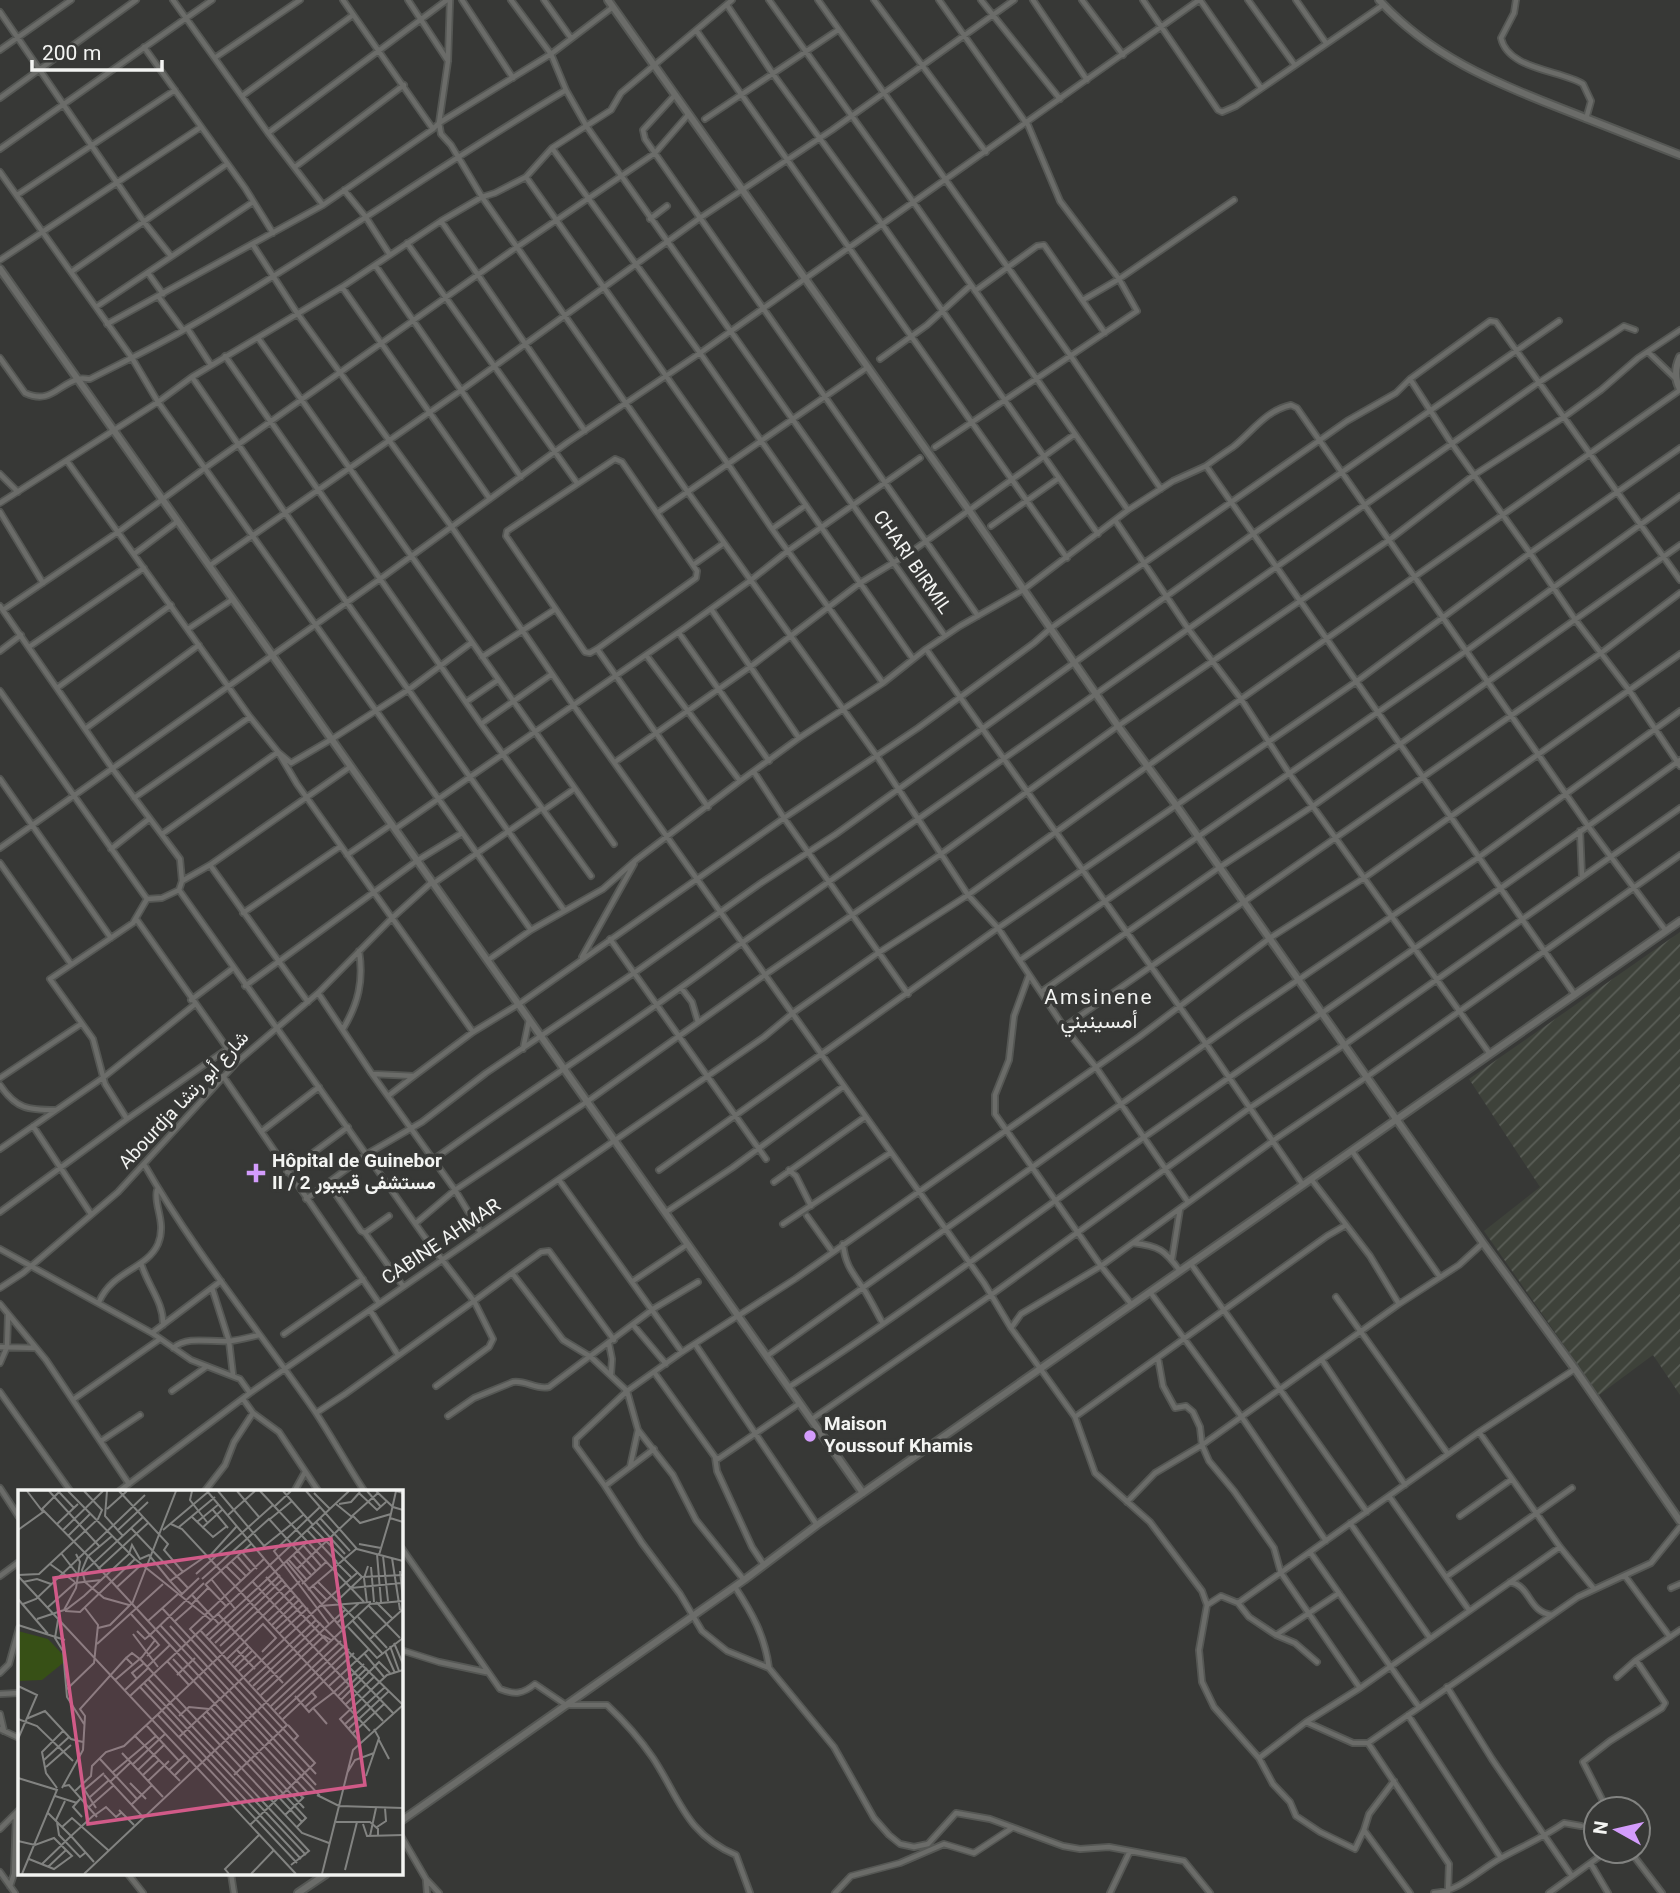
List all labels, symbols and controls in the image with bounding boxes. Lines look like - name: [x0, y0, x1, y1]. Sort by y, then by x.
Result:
- scale bar: [32, 28, 161, 72]
- text: 200 m: [42, 38, 101, 71]
- street label: CHARI BIRMIL: [864, 505, 958, 621]
- district label: Amsinene أمسينيني: [1044, 982, 1154, 1039]
- street label: Abourdja شارع أبو رتشا: [113, 1025, 257, 1177]
- place label: Hôpital de Guinebor II / مستشفى قيببور 2: [272, 1148, 442, 1199]
- marker: Hôpital de Guinebor II / مستشفى قيببور 2: [246, 1163, 266, 1183]
- street label: CABINE AHMAR: [377, 1192, 508, 1294]
- place label: Maison Youssouf Khamis: [824, 1411, 973, 1462]
- marker: Maison Youssouf Khamis: [802, 1428, 818, 1444]
- inset map: [18, 1490, 402, 1876]
- north arrow: [1582, 1795, 1652, 1865]
- text: N: [1587, 1819, 1618, 1837]

